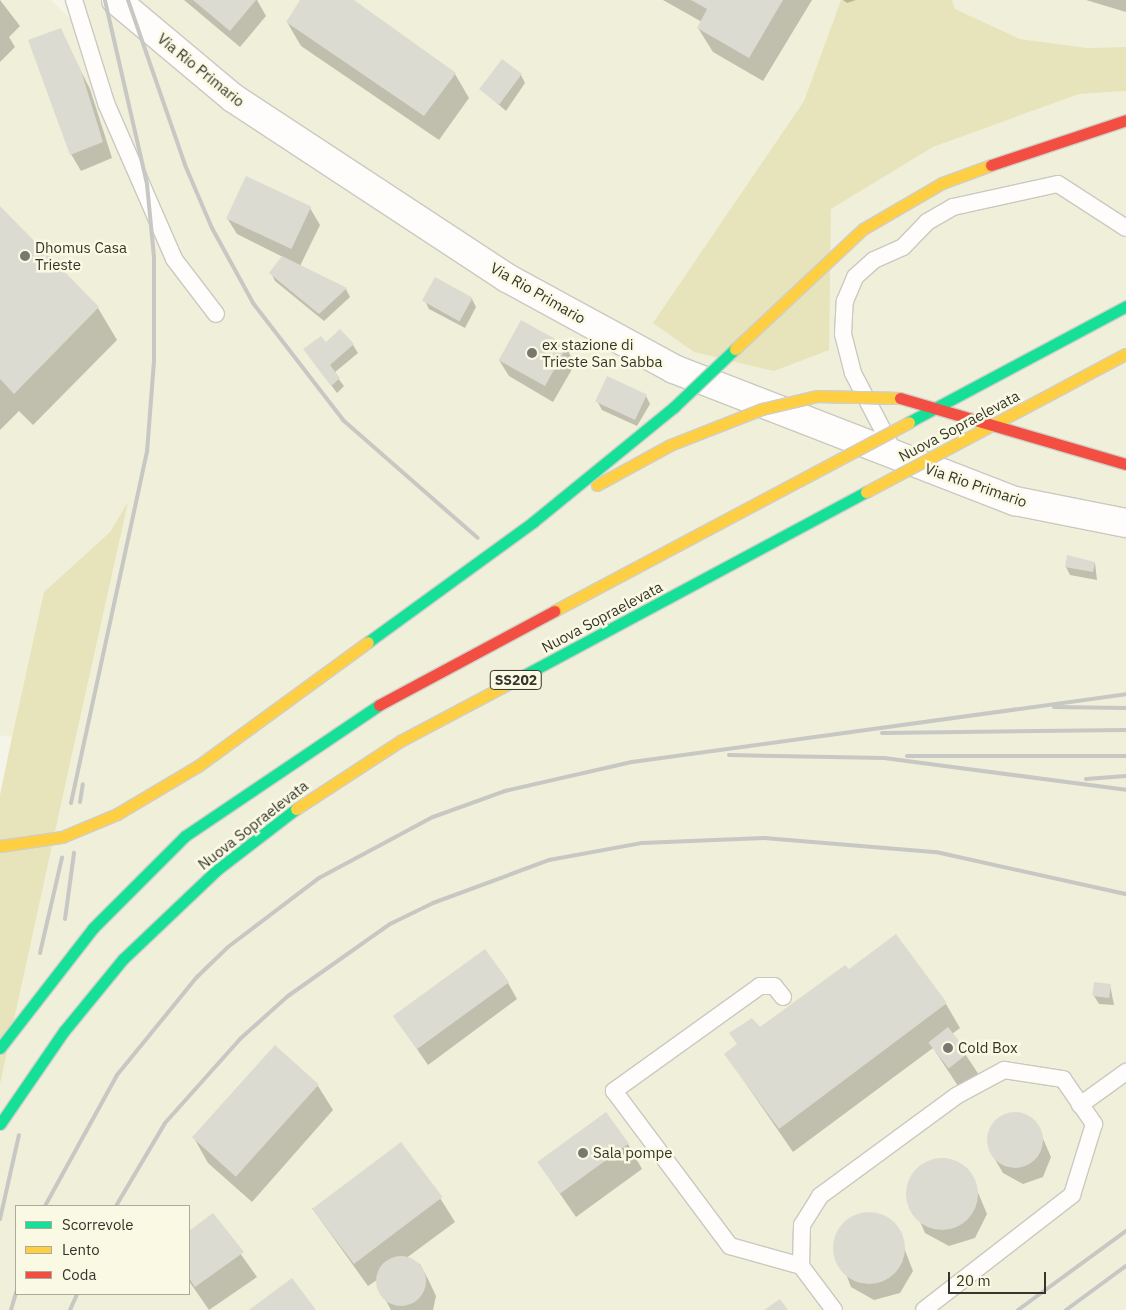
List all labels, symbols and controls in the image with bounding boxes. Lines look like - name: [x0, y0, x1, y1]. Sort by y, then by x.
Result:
- street label: Via Rio Primario: [154, 29, 248, 111]
- place label: Dhomus Casa Trieste: [35, 238, 127, 273]
- marker: Dhomus Casa Trieste: [19, 250, 31, 262]
- street label: Via Rio Primario: [487, 259, 589, 327]
- place label: ex stazione di Trieste San Sabba: [542, 335, 662, 370]
- marker: ex stazione di Trieste San Sabba: [526, 347, 538, 359]
- street label: Nuova Sopraelevata: [895, 386, 1023, 466]
- street label: Via Rio Primario: [923, 459, 1029, 511]
- street label: Nuova Sopraelevata: [538, 577, 666, 657]
- road number: SS202: [490, 668, 542, 692]
- street label: Nuova Sopraelevata: [194, 777, 312, 873]
- place label: Cold Box: [958, 1039, 1018, 1057]
- marker: Cold Box: [942, 1042, 954, 1054]
- place label: Sala pompe: [593, 1144, 672, 1162]
- marker: Sala pompe: [577, 1147, 589, 1159]
- legend: [15, 1205, 190, 1295]
- text: Scorrevole: [62, 1215, 134, 1234]
- text: Lento: [62, 1240, 100, 1259]
- scale bar: [951, 1262, 1048, 1294]
- text: Coda: [62, 1265, 96, 1284]
- text: 20 m: [956, 1271, 991, 1290]

